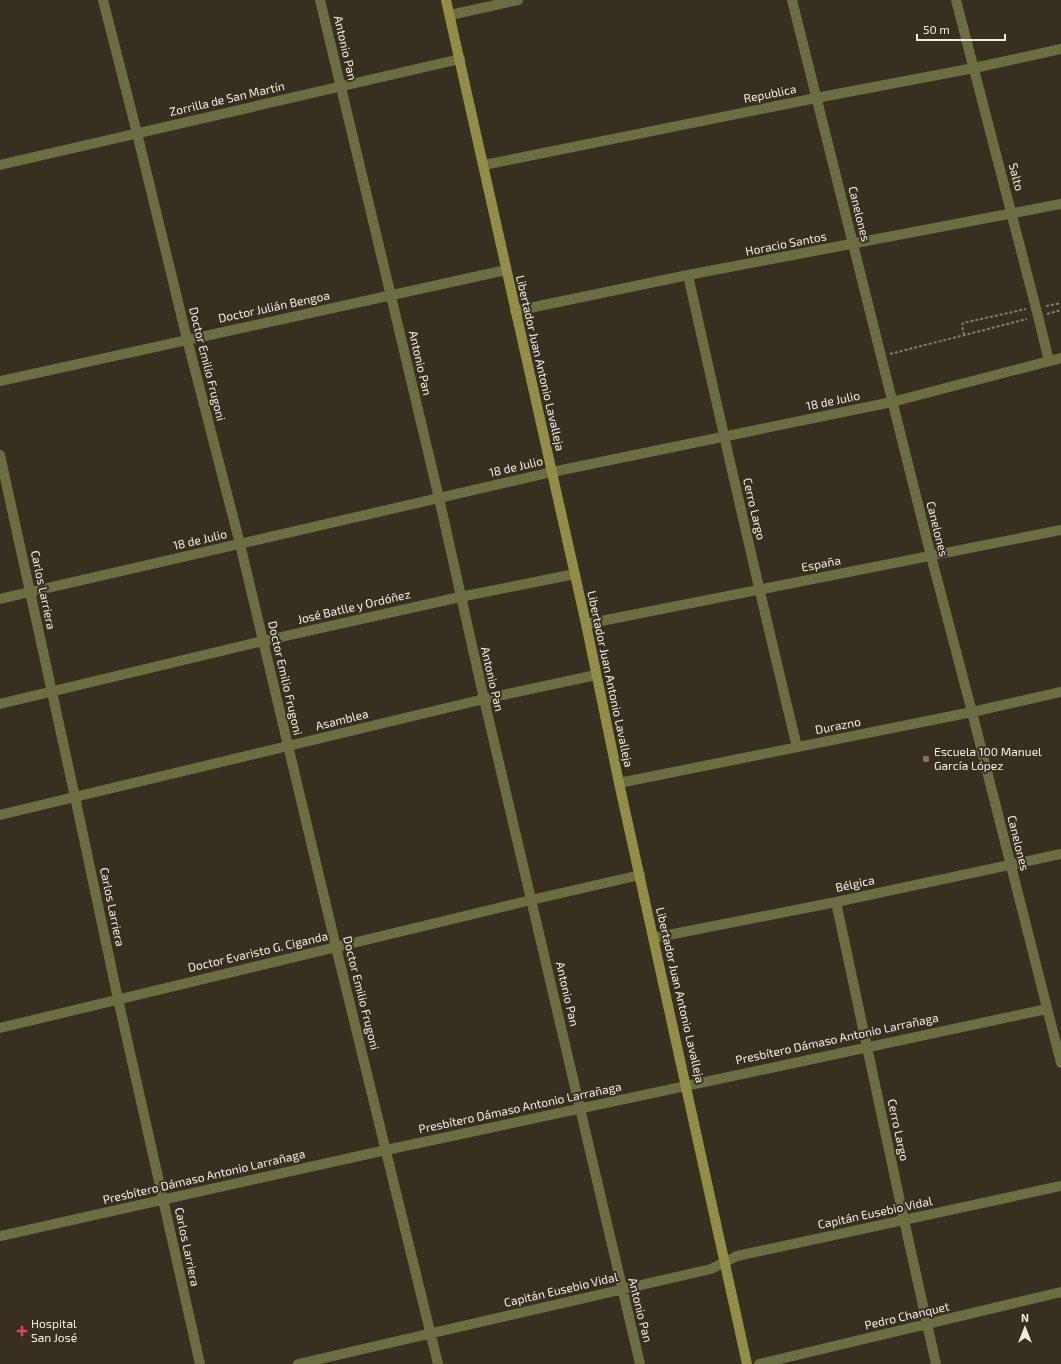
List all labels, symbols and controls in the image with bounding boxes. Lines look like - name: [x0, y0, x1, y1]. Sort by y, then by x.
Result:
- street label: Antonio Pan: [332, 14, 360, 81]
- scale bar: [917, 16, 1005, 42]
- text: 50 m: [923, 22, 950, 36]
- street label: Zorrilla de San Martín: [168, 78, 286, 118]
- street label: Republica: [742, 81, 797, 105]
- street label: Salto: [1007, 161, 1027, 192]
- street label: Canelones: [846, 185, 874, 243]
- street label: Horacio Santos: [744, 228, 828, 258]
- street label: Libertador Juan Antonio Lavalleja: [513, 273, 568, 452]
- street label: Doctor Julián Bengoa: [217, 287, 331, 325]
- street label: Doctor Emilio Frugoni: [187, 305, 229, 422]
- street label: Antonio Pan: [407, 329, 435, 396]
- street label: 18 de Julio: [805, 387, 861, 413]
- street label: 18 de Julio: [488, 453, 544, 479]
- street label: Cerro Largo: [741, 476, 769, 541]
- street label: Canelones: [924, 500, 952, 558]
- street label: 18 de Julio: [172, 526, 228, 552]
- street label: Carlos Larriera: [29, 549, 59, 631]
- street label: España: [800, 552, 842, 574]
- street label: José Batlle y Ordóñez: [296, 586, 412, 626]
- street label: Libertador Juan Antonio Lavalleja: [584, 589, 637, 769]
- street label: Doctor Emilio Frugoni: [266, 619, 306, 736]
- street label: Antonio Pan: [479, 645, 507, 712]
- street label: Asamblea: [314, 706, 370, 732]
- street label: Durazno: [814, 714, 862, 736]
- place label: Escuela 100 Manuel García López: [934, 744, 1042, 772]
- marker: Escuela 100 Manuel García López: [921, 754, 931, 764]
- street label: Canelones: [1005, 814, 1033, 872]
- street label: Carlos Larriera: [98, 866, 128, 948]
- street label: Bélgica: [834, 872, 876, 894]
- street label: Libertador Juan Antonio Lavalleja: [653, 905, 708, 1084]
- street label: Doctor Evaristo G. Ciganda: [186, 928, 329, 974]
- street label: Doctor Emilio Frugoni: [341, 934, 383, 1051]
- street label: Antonio Pan: [554, 960, 582, 1027]
- street label: Presbítero Dámaso Antonio Larrañaga: [734, 1010, 940, 1066]
- street label: Presbítero Dámaso Antonio Larrañaga: [417, 1079, 623, 1135]
- street label: Cerro Largo: [886, 1097, 912, 1162]
- street label: Presbítero Dámaso Antonio Larrañaga: [101, 1146, 306, 1206]
- street label: Capitán Eusebio Vidal: [816, 1193, 934, 1231]
- street label: Carlos Larriera: [173, 1206, 203, 1288]
- street label: Capitán Eusebio Vidal: [502, 1269, 620, 1309]
- street label: Antonio Pan: [626, 1276, 656, 1343]
- street label: Pedro Chanquet: [863, 1298, 951, 1332]
- north arrow: [1005, 1308, 1045, 1348]
- text: N: [1021, 1311, 1029, 1324]
- place label: Hospital San José: [31, 1316, 77, 1344]
- marker: Hospital San José: [16, 1325, 28, 1337]

